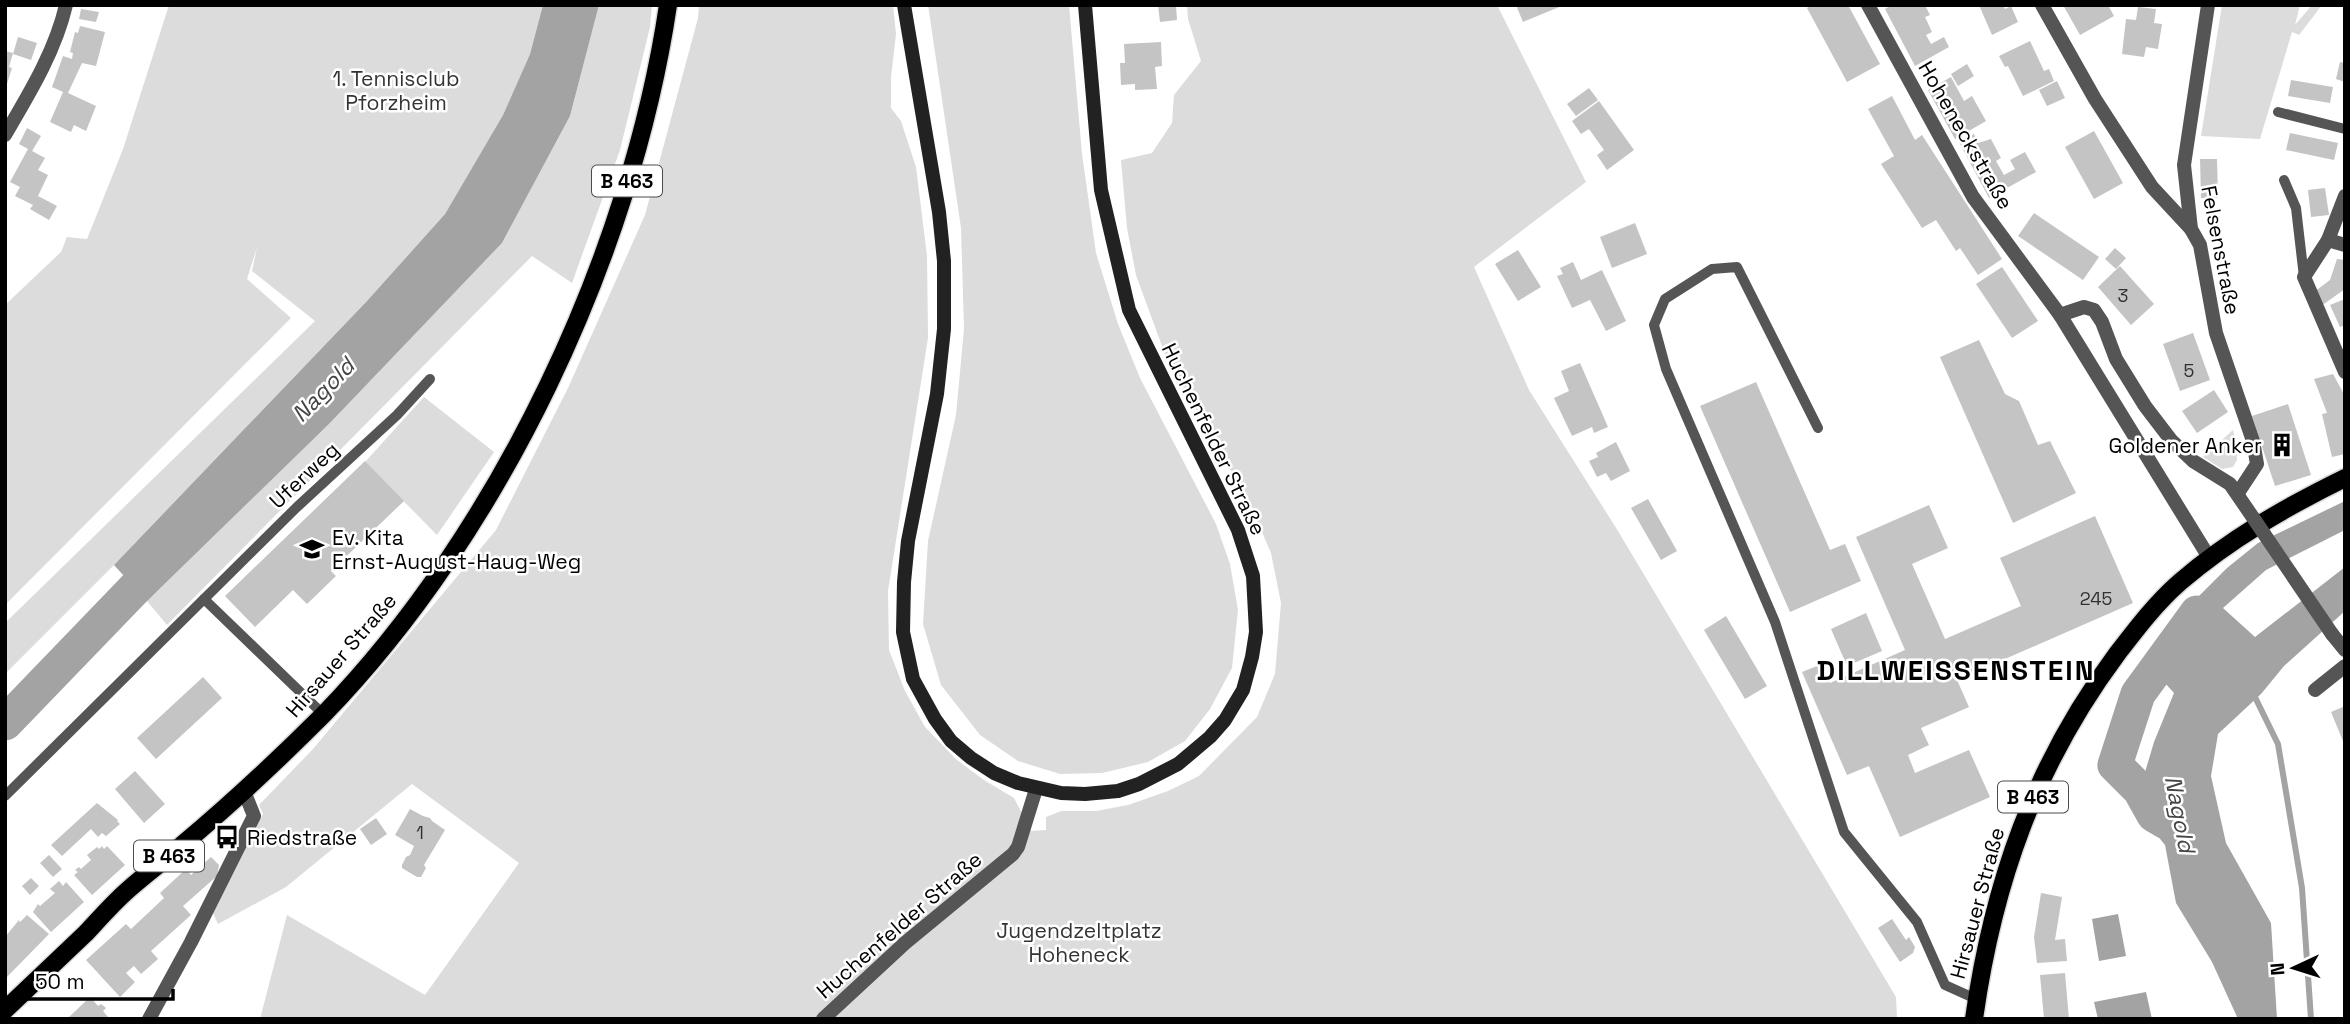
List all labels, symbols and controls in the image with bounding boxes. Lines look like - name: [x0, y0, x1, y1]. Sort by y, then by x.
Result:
- street label: Hoheneckstraße: [1913, 56, 2019, 214]
- park label: 1. Tennisclub Pforzheim: [333, 65, 459, 116]
- road number: B 463: [592, 166, 662, 196]
- street label: Felsenstraße: [2195, 183, 2247, 317]
- house number: 3: [2118, 284, 2128, 307]
- street label: Huchenfelder Straße: [1156, 338, 1272, 540]
- water label: Nagold: [285, 350, 362, 428]
- house number: 5: [2184, 359, 2194, 382]
- building icon: Goldener Anker: [2268, 431, 2296, 459]
- place label: Goldener Anker: [2109, 432, 2262, 459]
- street label: Uferweg: [263, 436, 345, 514]
- place label: Ev. Kita Ernst-August-Haug-Weg: [332, 524, 581, 575]
- school or university icon: Ev. Kita Ernst-August-Haug-Weg: [298, 535, 326, 563]
- street label: Hirsauer Straße: [280, 587, 402, 723]
- house number: 245: [2080, 587, 2112, 610]
- district label: DILLWEISSENSTEIN: [1817, 652, 2095, 688]
- water label: Nagold: [2158, 773, 2203, 857]
- road number: B 463: [1998, 782, 2068, 812]
- house number: 1: [416, 821, 424, 844]
- bus stop icon: Riedstraße: [213, 823, 241, 851]
- place label: Riedstraße: [247, 824, 357, 851]
- street label: Hirsauer Straße: [1944, 824, 2010, 982]
- road number: B 463: [134, 841, 204, 872]
- street label: Huchenfelder Straße: [811, 846, 987, 1004]
- park label: Jugendzeltplatz Hoheneck: [996, 917, 1162, 968]
- north arrow: [2259, 933, 2329, 1003]
- scale bar: [24, 958, 173, 1002]
- text: N: [2265, 962, 2290, 976]
- text: 50 m: [35, 968, 85, 995]

